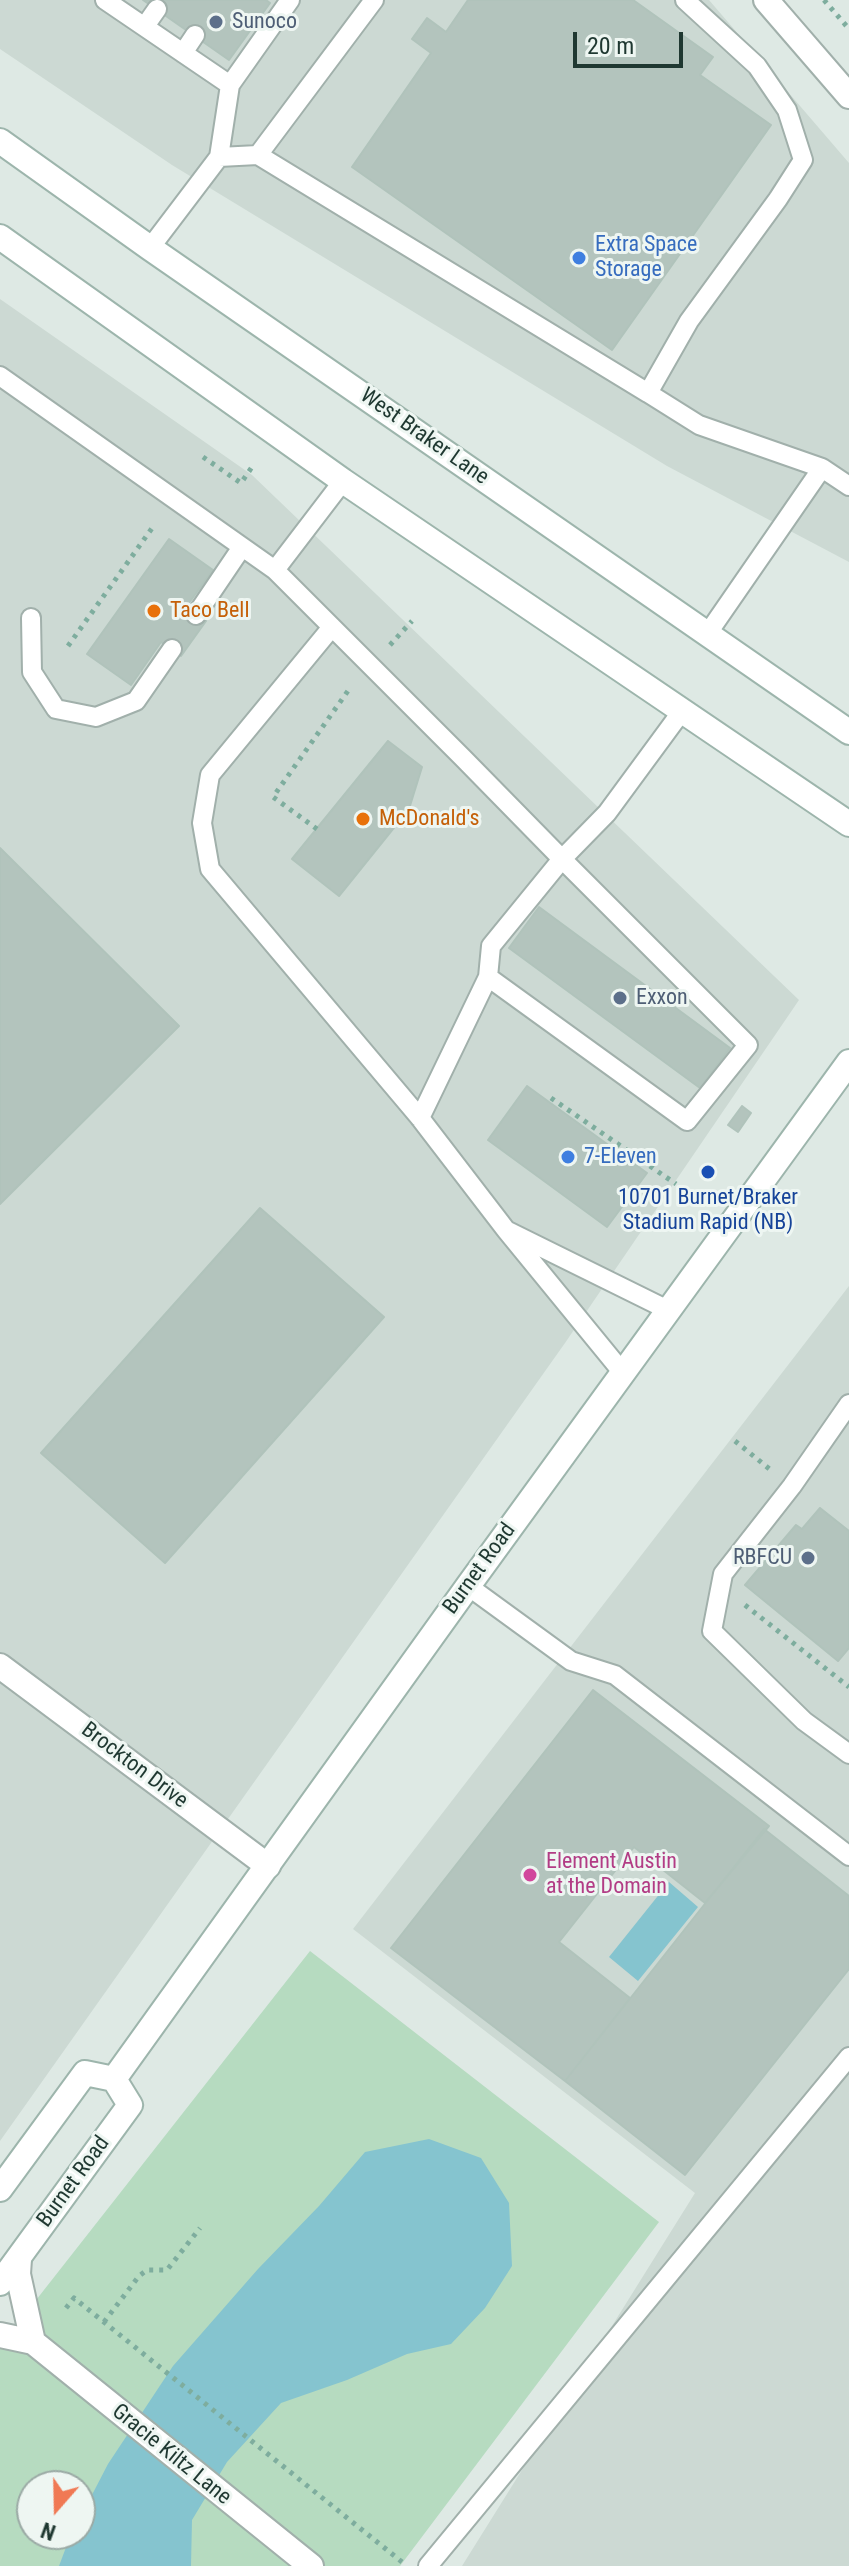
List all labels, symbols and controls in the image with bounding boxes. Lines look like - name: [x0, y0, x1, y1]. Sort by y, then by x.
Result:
- place label: Sunoco: [232, 9, 297, 35]
- marker: Sunoco: [207, 13, 225, 31]
- scale bar: [577, 16, 687, 66]
- text: 20 m: [587, 32, 634, 60]
- place label: Extra Space Storage: [595, 232, 697, 284]
- marker: Extra Space Storage: [570, 249, 588, 267]
- street label: West Braker Lane: [355, 383, 493, 491]
- place label: Taco Bell: [170, 598, 249, 624]
- marker: Taco Bell: [145, 602, 163, 620]
- place label: McDonald's: [379, 806, 480, 832]
- marker: McDonald's: [354, 810, 372, 828]
- place label: Exxon: [636, 985, 688, 1011]
- marker: Exxon: [611, 989, 629, 1007]
- place label: 7-Eleven: [584, 1144, 657, 1170]
- marker: 7-Eleven: [559, 1148, 577, 1166]
- marker: 10701 Burnet/Braker Stadium Rapid (NB): [699, 1163, 717, 1181]
- place label: 10701 Burnet/Braker Stadium Rapid (NB): [618, 1185, 798, 1236]
- street label: Burnet Road: [438, 1518, 522, 1620]
- place label: RBFCU: [733, 1545, 792, 1571]
- marker: RBFCU: [799, 1549, 817, 1567]
- street label: Brockton Drive: [76, 1717, 192, 1815]
- place label: Element Austin at the Domain: [546, 1849, 677, 1900]
- marker: Element Austin at the Domain: [521, 1866, 539, 1884]
- street label: Burnet Road: [32, 2131, 116, 2233]
- street label: Gracie Kiltz Lane: [106, 2399, 236, 2511]
- north arrow: [16, 2470, 96, 2550]
- text: N: [38, 2517, 59, 2545]

